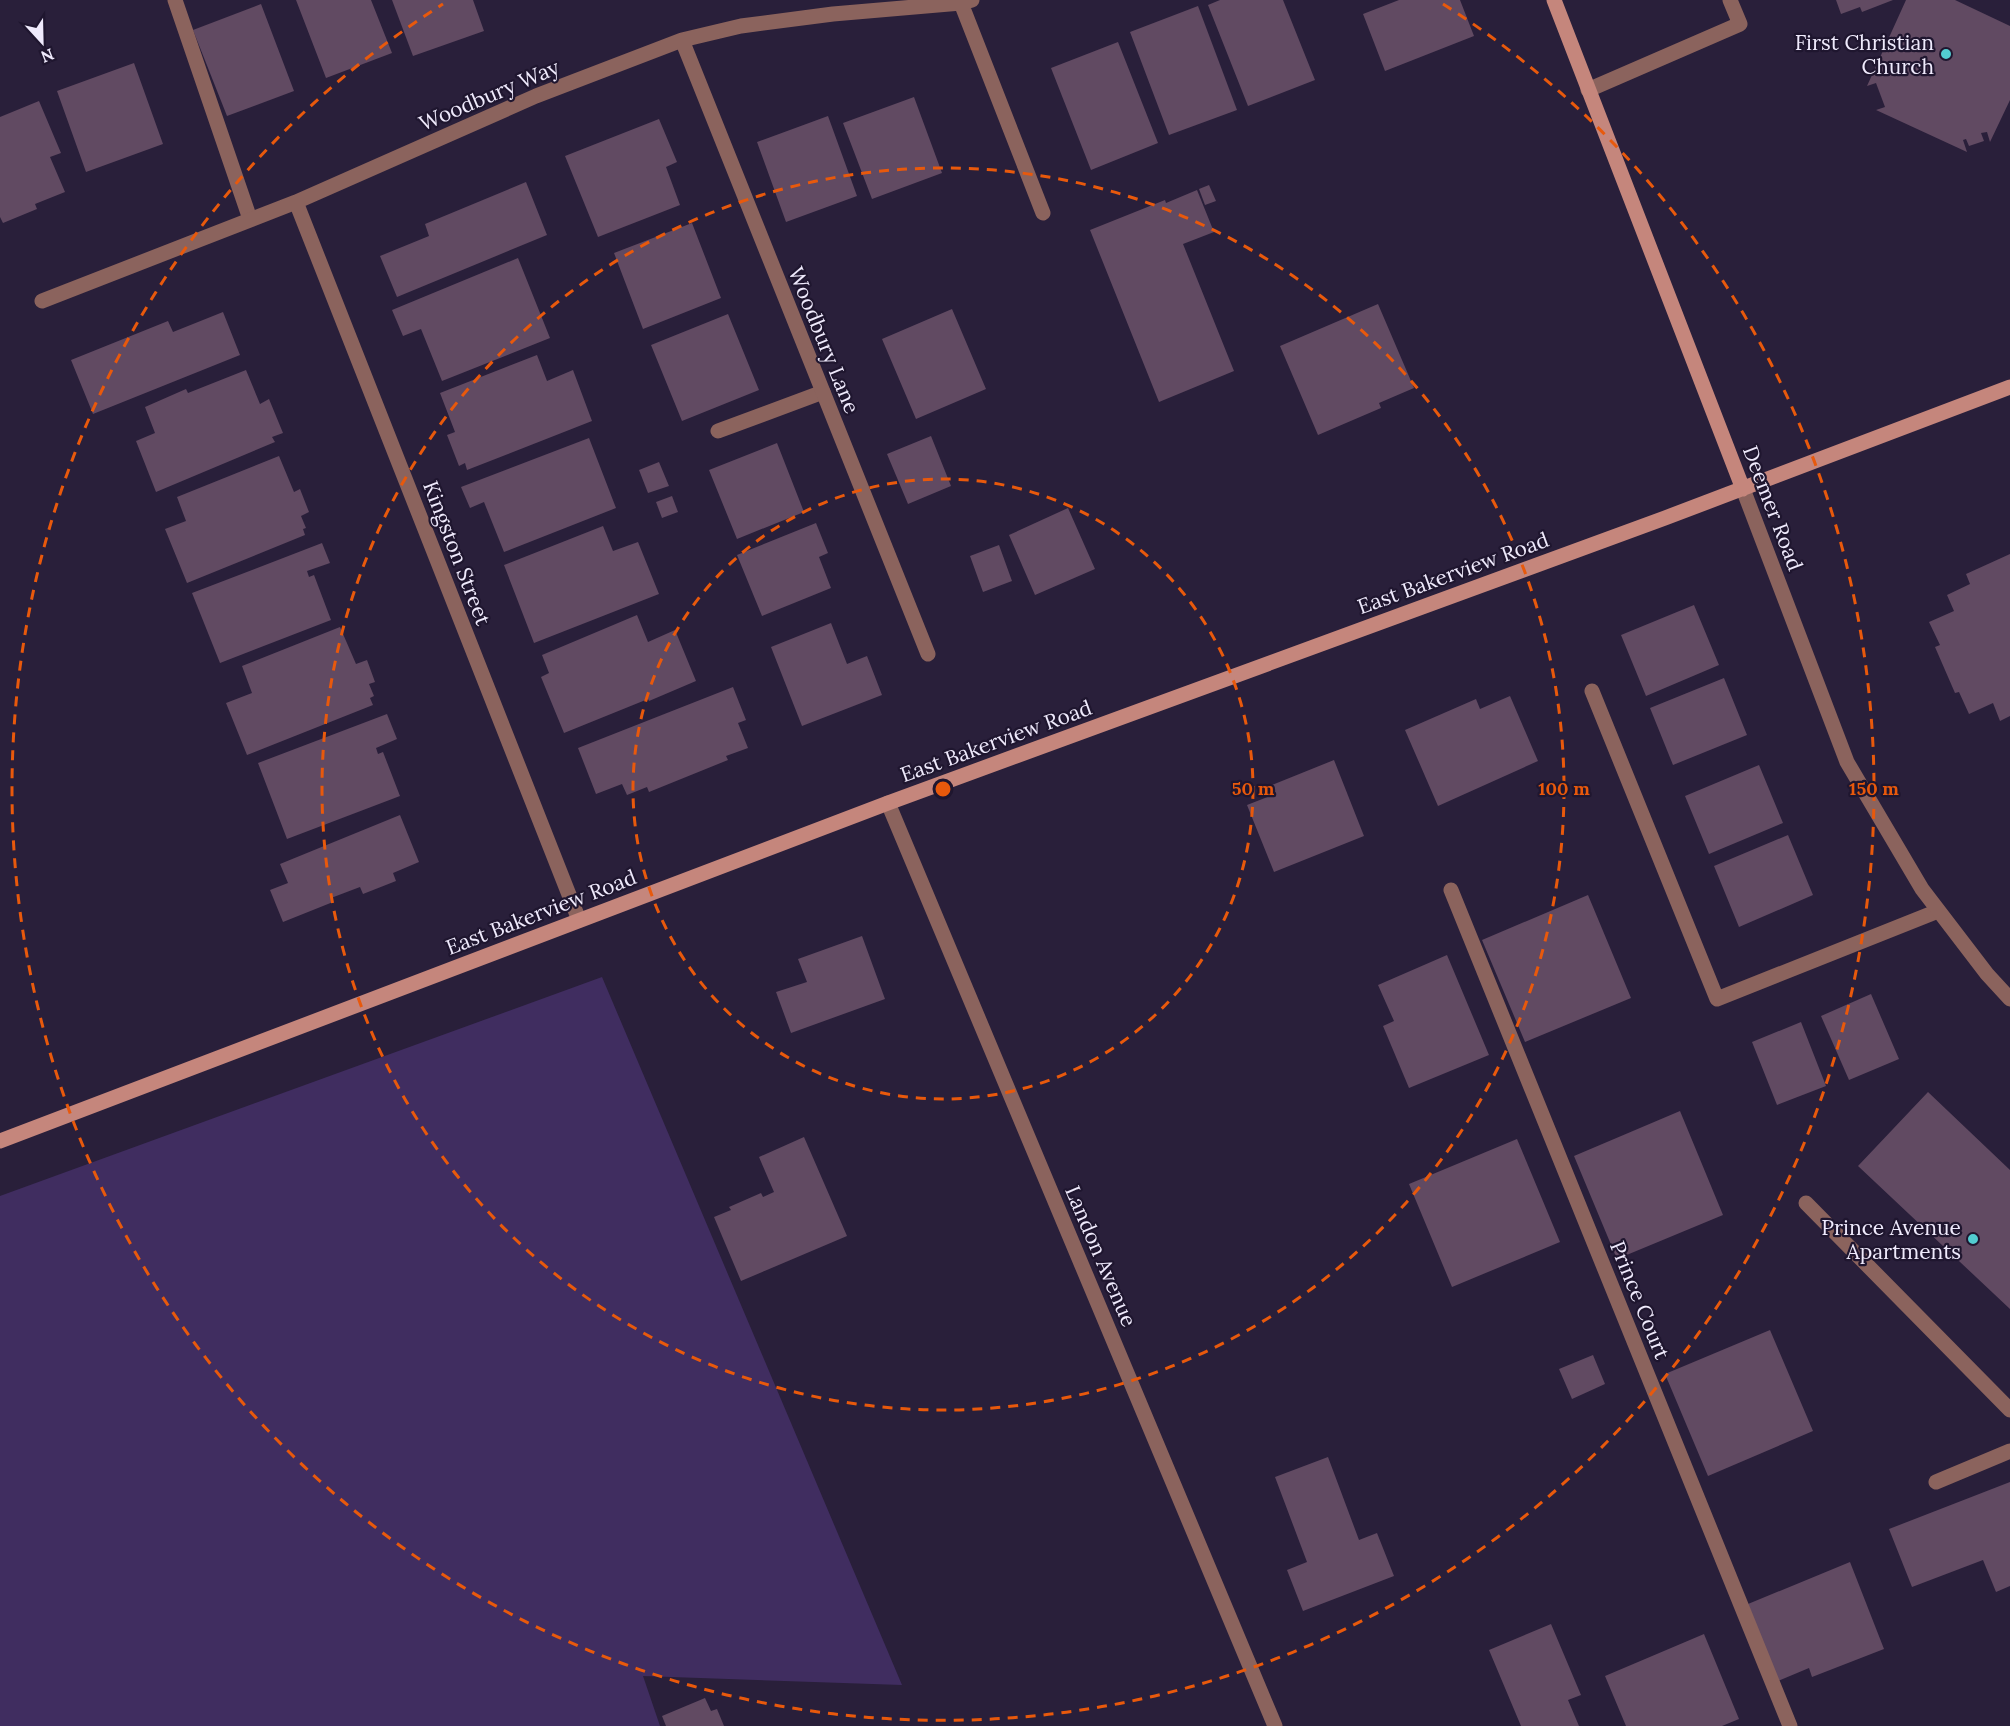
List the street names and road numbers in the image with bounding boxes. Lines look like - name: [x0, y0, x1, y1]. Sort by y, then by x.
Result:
- street label: Woodbury Way: [415, 53, 563, 137]
- street label: Woodbury Lane: [782, 263, 866, 417]
- street label: Deemer Road: [1737, 442, 1809, 574]
- street label: Kingston Street: [417, 477, 497, 630]
- street label: East Bakerview Road: [1354, 526, 1552, 620]
- street label: East Bakerview Road: [897, 694, 1095, 788]
- street label: East Bakerview Road: [442, 863, 640, 961]
- street label: Landon Avenue: [1059, 1181, 1143, 1331]
- street label: Prince Court: [1604, 1237, 1676, 1364]

